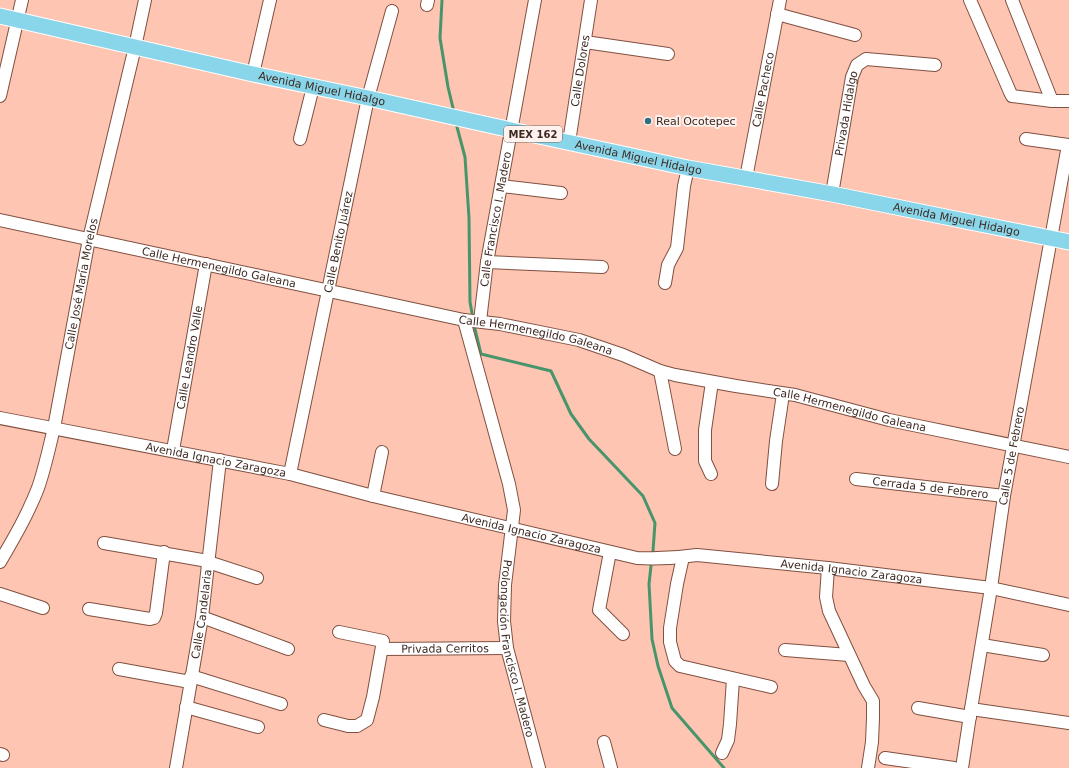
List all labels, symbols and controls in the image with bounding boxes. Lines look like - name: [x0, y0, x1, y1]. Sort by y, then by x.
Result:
- street label: Calle Dolores: [569, 34, 593, 108]
- street label: Calle Pacheco: [750, 51, 777, 128]
- street label: Privada Hidalgo: [833, 68, 861, 157]
- street label: Avenida Miguel Hidalgo: [257, 69, 387, 109]
- place label: Real Ocotepec: [656, 115, 736, 128]
- marker: Real Ocotepec: [643, 116, 653, 126]
- road number: MEX 162: [504, 126, 562, 142]
- street label: Avenida Miguel Hidalgo: [574, 138, 703, 177]
- street label: Calle Francisco I. Madero: [478, 150, 514, 288]
- street label: Calle Benito Juárez: [322, 190, 356, 294]
- street label: Avenida Miguel Hidalgo: [892, 201, 1021, 239]
- street label: Calle José María Morelos: [63, 217, 101, 351]
- street label: Calle Hermenegildo Galeana: [141, 245, 297, 291]
- street label: Calle Leandro Valle: [174, 304, 206, 410]
- street label: Calle Hermenegildo Galeana: [457, 313, 614, 358]
- street label: Calle Hermenegildo Galeana: [772, 386, 927, 435]
- street label: Calle 5 de Febrero: [997, 405, 1027, 506]
- street label: Avenida Ignacio Zaragoza: [145, 440, 287, 480]
- street label: Cerrada 5 de Febrero: [872, 475, 989, 501]
- street label: Avenida Ignacio Zaragoza: [460, 511, 602, 556]
- street label: Avenida Ignacio Zaragoza: [780, 557, 923, 587]
- street label: Prolongación Francisco I. Madero: [497, 559, 537, 739]
- street label: Calle Candelaria: [189, 569, 214, 660]
- street label: Privada Cerritos: [401, 642, 489, 656]

